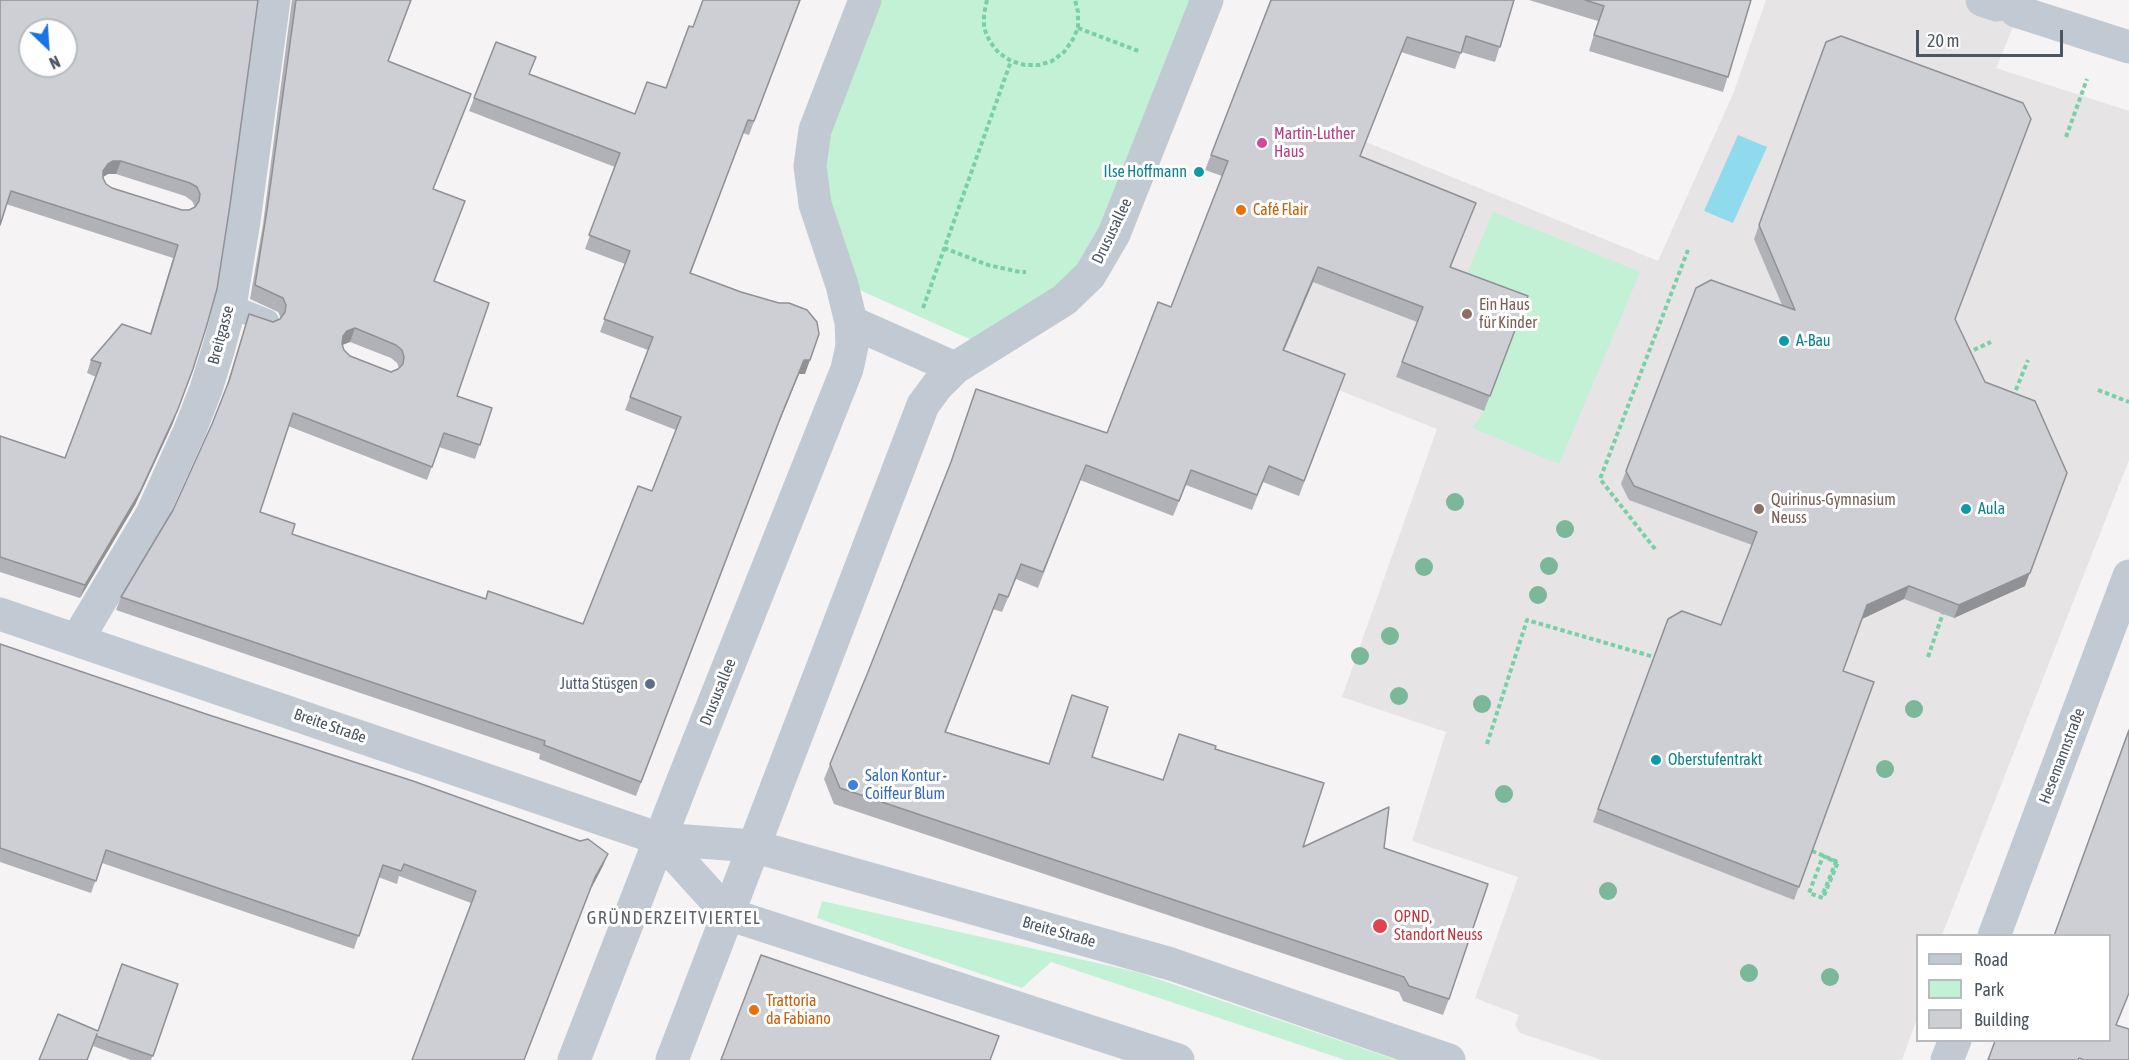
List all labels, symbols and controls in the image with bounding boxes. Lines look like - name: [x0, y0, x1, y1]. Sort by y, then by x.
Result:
- north arrow: [18, 18, 78, 78]
- scale bar: [1919, 18, 2066, 56]
- text: 20 m: [1927, 30, 1959, 51]
- text: N: [47, 52, 63, 73]
- place label: Martin-Luther Haus: [1274, 124, 1355, 162]
- marker: Martin-Luther Haus: [1255, 136, 1269, 150]
- place label: Ilse Hoffmann: [1104, 162, 1187, 182]
- marker: Ilse Hoffmann: [1192, 165, 1206, 179]
- street label: Drususallee: [1088, 195, 1136, 267]
- place label: Café Flair: [1253, 200, 1308, 220]
- marker: Café Flair: [1234, 203, 1248, 217]
- place label: Ein Haus für Kinder: [1479, 295, 1537, 333]
- street label: Breitgasse: [204, 303, 238, 367]
- marker: Ein Haus für Kinder: [1460, 307, 1474, 321]
- place label: A-Bau: [1796, 331, 1831, 351]
- marker: A-Bau: [1777, 334, 1791, 348]
- place label: Quirinus-Gymnasium Neuss: [1771, 490, 1896, 528]
- place label: Aula: [1978, 499, 2005, 519]
- marker: Quirinus-Gymnasium Neuss: [1752, 502, 1766, 516]
- marker: Aula: [1959, 502, 1973, 516]
- street label: Drususallee: [696, 656, 740, 728]
- place label: Jutta Stüsgen: [560, 674, 638, 694]
- marker: Jutta Stüsgen: [643, 677, 657, 691]
- street label: Breite Straße: [291, 705, 369, 747]
- street label: Hesemannstraße: [2035, 705, 2089, 807]
- place label: Oberstufentrakt: [1668, 750, 1762, 770]
- marker: Oberstufentrakt: [1649, 753, 1663, 767]
- place label: Salon Kontur - Coiffeur Blum: [865, 766, 947, 804]
- marker: Salon Kontur - Coiffeur Blum: [846, 778, 860, 792]
- district label: GRÜNDERZEITVIERTEL: [587, 907, 761, 929]
- place label: OPND, Standort Neuss: [1394, 907, 1483, 945]
- street label: Breite Straße: [1020, 912, 1098, 952]
- marker: OPND, Standort Neuss: [1371, 917, 1389, 935]
- legend: [1916, 934, 2111, 1042]
- text: Road: [1974, 949, 2008, 970]
- text: Park: [1974, 979, 2004, 1000]
- place label: Trattoria da Fabiano: [766, 991, 831, 1029]
- marker: Trattoria da Fabiano: [747, 1003, 761, 1017]
- text: Building: [1974, 1009, 2029, 1030]

